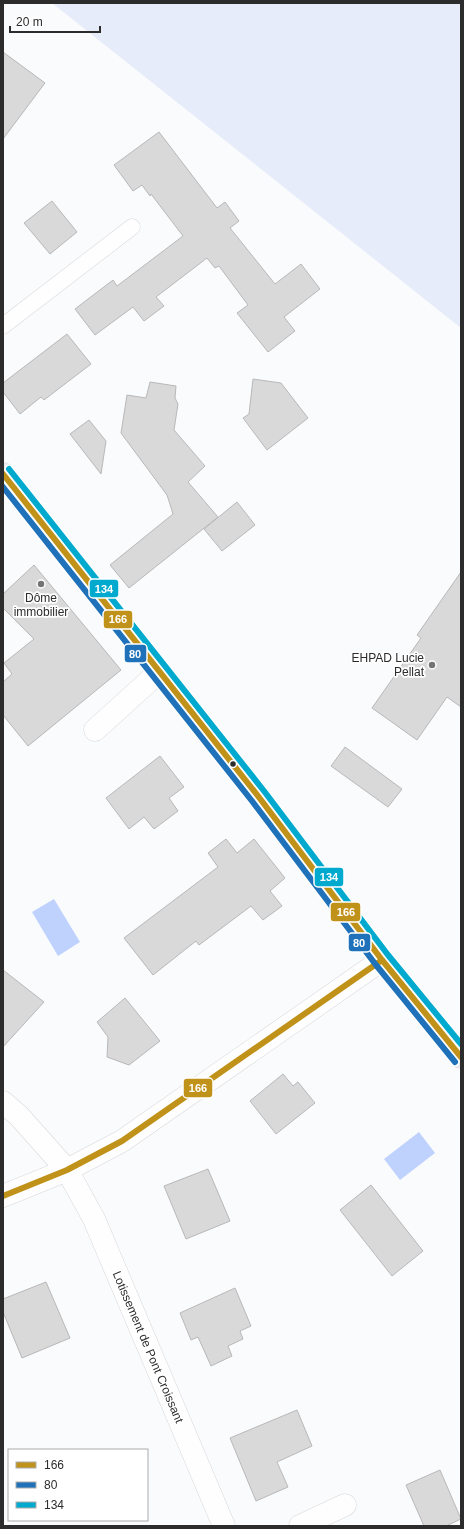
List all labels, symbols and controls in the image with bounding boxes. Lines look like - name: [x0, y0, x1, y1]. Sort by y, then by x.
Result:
- scale bar: [10, 8, 100, 34]
- text: 20 m: [16, 15, 43, 29]
- marker: Dôme immobilier: [36, 579, 46, 589]
- line badge: 134: [89, 579, 119, 598]
- text: 134: [95, 583, 114, 595]
- place label: Dôme immobilier: [14, 591, 68, 619]
- line badge: 166: [103, 610, 133, 629]
- text: 166: [109, 613, 127, 625]
- line badge: 80: [124, 644, 147, 663]
- text: 80: [129, 648, 141, 660]
- place label: EHPAD Lucie Pellat: [352, 651, 425, 679]
- marker: EHPAD Lucie Pellat: [427, 660, 437, 670]
- unlabelled marker: [228, 759, 238, 769]
- line badge: 134: [314, 867, 344, 887]
- text: 134: [320, 871, 339, 883]
- line badge: 166: [330, 902, 361, 922]
- text: 166: [337, 906, 355, 918]
- line badge: 80: [348, 933, 371, 952]
- text: 80: [353, 937, 365, 949]
- line badge: 166: [183, 1078, 213, 1098]
- text: 166: [189, 1082, 207, 1094]
- street label: Lotissement de Pont Croissant: [110, 1269, 187, 1426]
- legend: [8, 1449, 148, 1521]
- text: 166: [44, 1458, 64, 1472]
- text: 80: [44, 1478, 58, 1492]
- text: 134: [44, 1498, 64, 1512]

